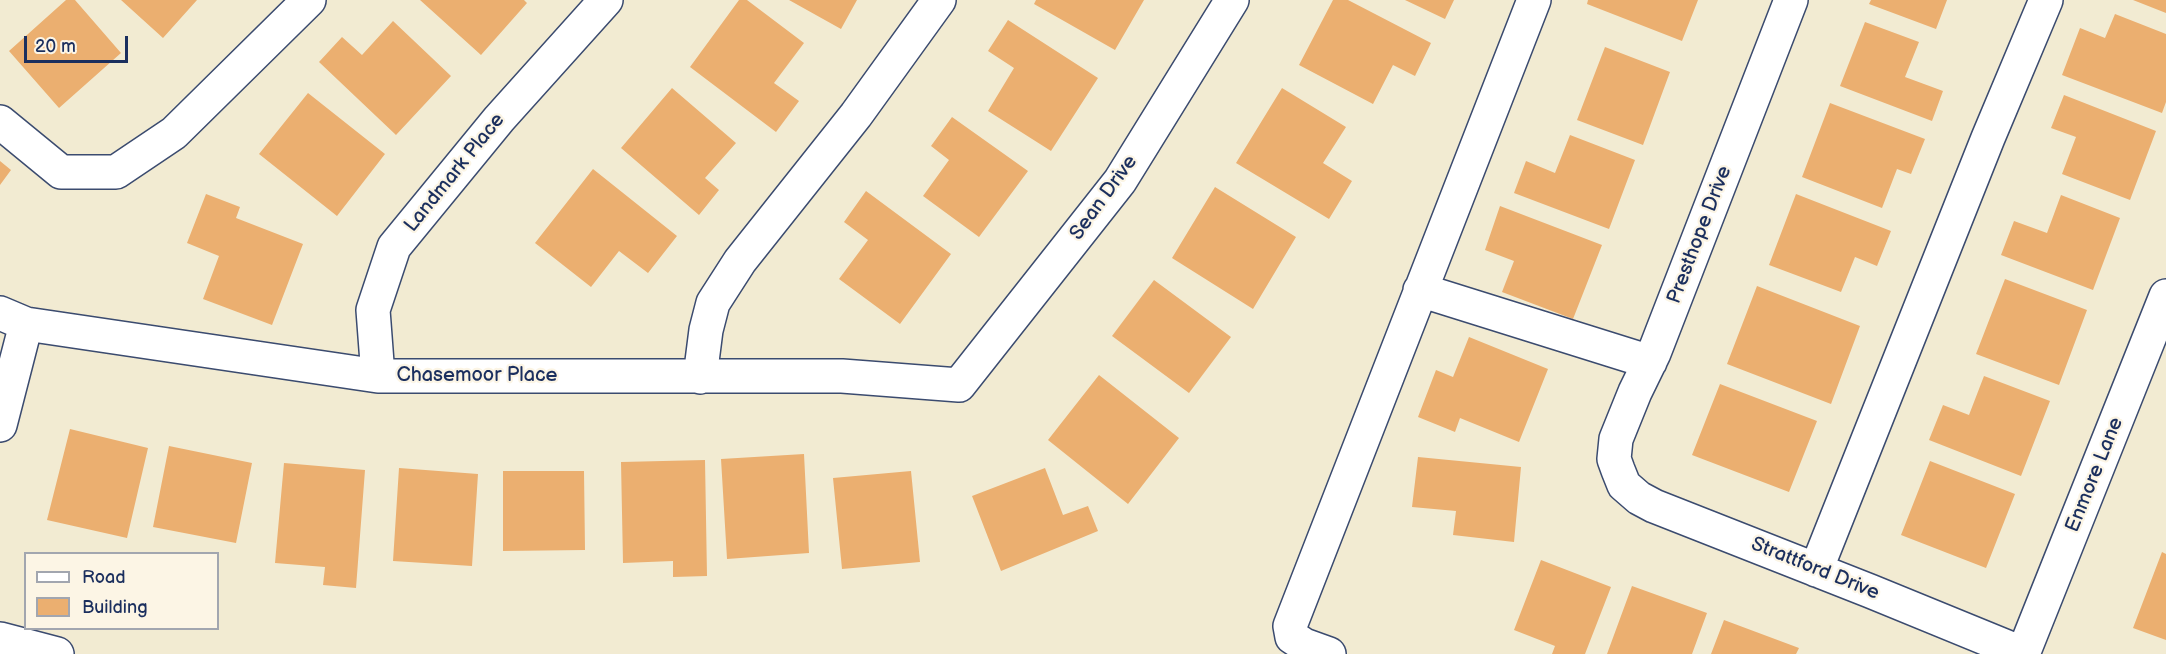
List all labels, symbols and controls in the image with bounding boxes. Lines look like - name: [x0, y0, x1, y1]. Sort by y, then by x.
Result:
- scale bar: [27, 24, 130, 62]
- text: 20 m: [35, 36, 76, 57]
- street label: Landmark Place: [400, 109, 510, 237]
- street label: Sean Drive: [1065, 151, 1143, 245]
- street label: Presthope Drive: [1663, 163, 1737, 307]
- street label: Chasemoor Place: [397, 364, 557, 388]
- street label: Enmore Lane: [2061, 414, 2129, 536]
- street label: Strattford Drive: [1747, 532, 1883, 606]
- legend: [24, 552, 219, 630]
- text: Road: [82, 567, 126, 588]
- text: Building: [82, 597, 148, 618]

